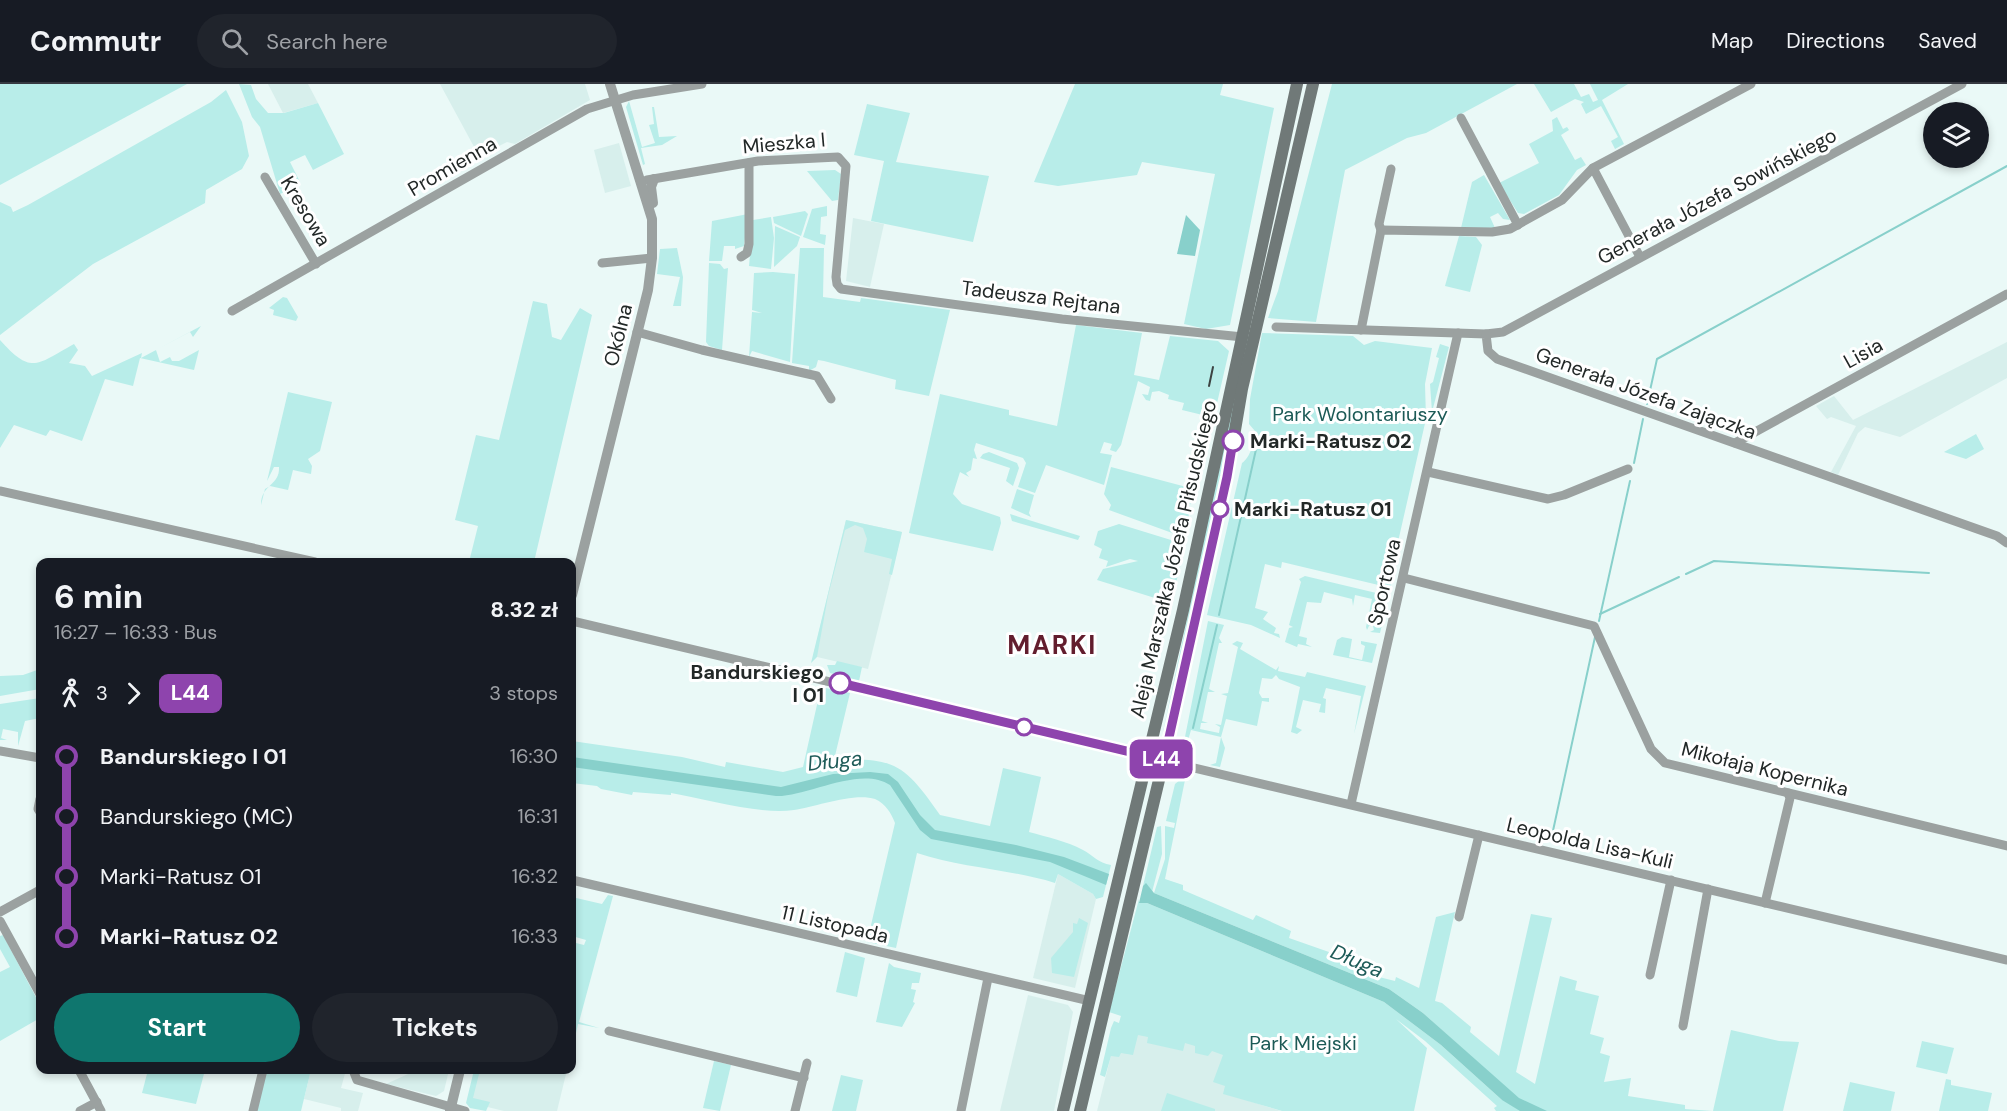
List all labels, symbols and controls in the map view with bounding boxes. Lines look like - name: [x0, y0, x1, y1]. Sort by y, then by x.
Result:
- search box: [197, 14, 617, 68]
- text: Commutr: [30, 23, 161, 60]
- icon: search: [218, 25, 251, 58]
- text: Search here: [266, 27, 388, 56]
- text: Map: [1711, 27, 1753, 55]
- text: Directions: [1786, 27, 1885, 55]
- text: Saved: [1918, 27, 1977, 55]
- map controls: [1923, 102, 1989, 168]
- button: layers: [1923, 102, 1989, 168]
- street label: Generała Józefa Sowińskiego: [1593, 122, 1841, 270]
- street label: Mieszka I: [741, 126, 827, 160]
- street label: Promienna: [403, 130, 501, 202]
- street label: Kresowa: [275, 171, 337, 251]
- street label: Tadeusza Rejtana: [960, 274, 1122, 320]
- street label: Okólna: [598, 301, 638, 369]
- street label: Lisia: [1839, 332, 1887, 374]
- street label: Generała Józefa Zajączka: [1532, 341, 1760, 445]
- street label: Aleja Marszałka Józefa Piłsudskiego: [1124, 397, 1222, 721]
- park label: Park Wolontariuszy: [1272, 401, 1448, 427]
- place label: Marki-Ratusz 02: [1250, 428, 1412, 454]
- marker: Marki-Ratusz 02: [1222, 430, 1244, 452]
- place label: Marki-Ratusz 01: [1234, 496, 1392, 522]
- marker: Marki-Ratusz 01: [1211, 500, 1229, 518]
- street label: Sportowa: [1361, 536, 1407, 628]
- text: 6 min: [54, 575, 143, 618]
- text: 8.32 zł: [490, 595, 558, 624]
- text: 16:27 – 16:33 · Bus: [54, 619, 217, 645]
- district label: MARKI: [1007, 628, 1097, 662]
- place label: Bandurskiego I 01: [690, 659, 824, 708]
- marker: Bandurskiego I 01: [829, 672, 851, 694]
- icon: walk: [54, 677, 87, 710]
- icon: forward: [117, 677, 150, 710]
- text: L44: [171, 679, 210, 707]
- text: 3: [96, 680, 108, 706]
- text: 3 stops: [489, 680, 558, 706]
- unlabelled marker: [1015, 718, 1033, 736]
- street label: Mikołaja Kopernika: [1679, 736, 1851, 802]
- line badge: L44: [1126, 740, 1196, 778]
- text: Bandurskiego I 01: [100, 742, 287, 771]
- text: 16:30: [510, 743, 558, 769]
- water label: Długa: [806, 744, 864, 778]
- text: L44: [1142, 745, 1180, 773]
- text: Bandurskiego (MC): [100, 802, 293, 831]
- text: 16:31: [517, 803, 558, 829]
- street label: Leopolda Lisa-Kuli: [1504, 811, 1676, 875]
- text: Marki-Ratusz 01: [100, 862, 261, 891]
- text: 16:32: [512, 863, 558, 889]
- street label: 11 Listopada: [779, 899, 891, 949]
- text: Marki-Ratusz 02: [100, 922, 278, 951]
- text: 16:33: [512, 923, 558, 949]
- water label: Długa: [1326, 937, 1388, 985]
- button: Start: [54, 993, 300, 1062]
- button: Tickets: [312, 993, 558, 1062]
- park label: Park Miejski: [1249, 1030, 1357, 1056]

